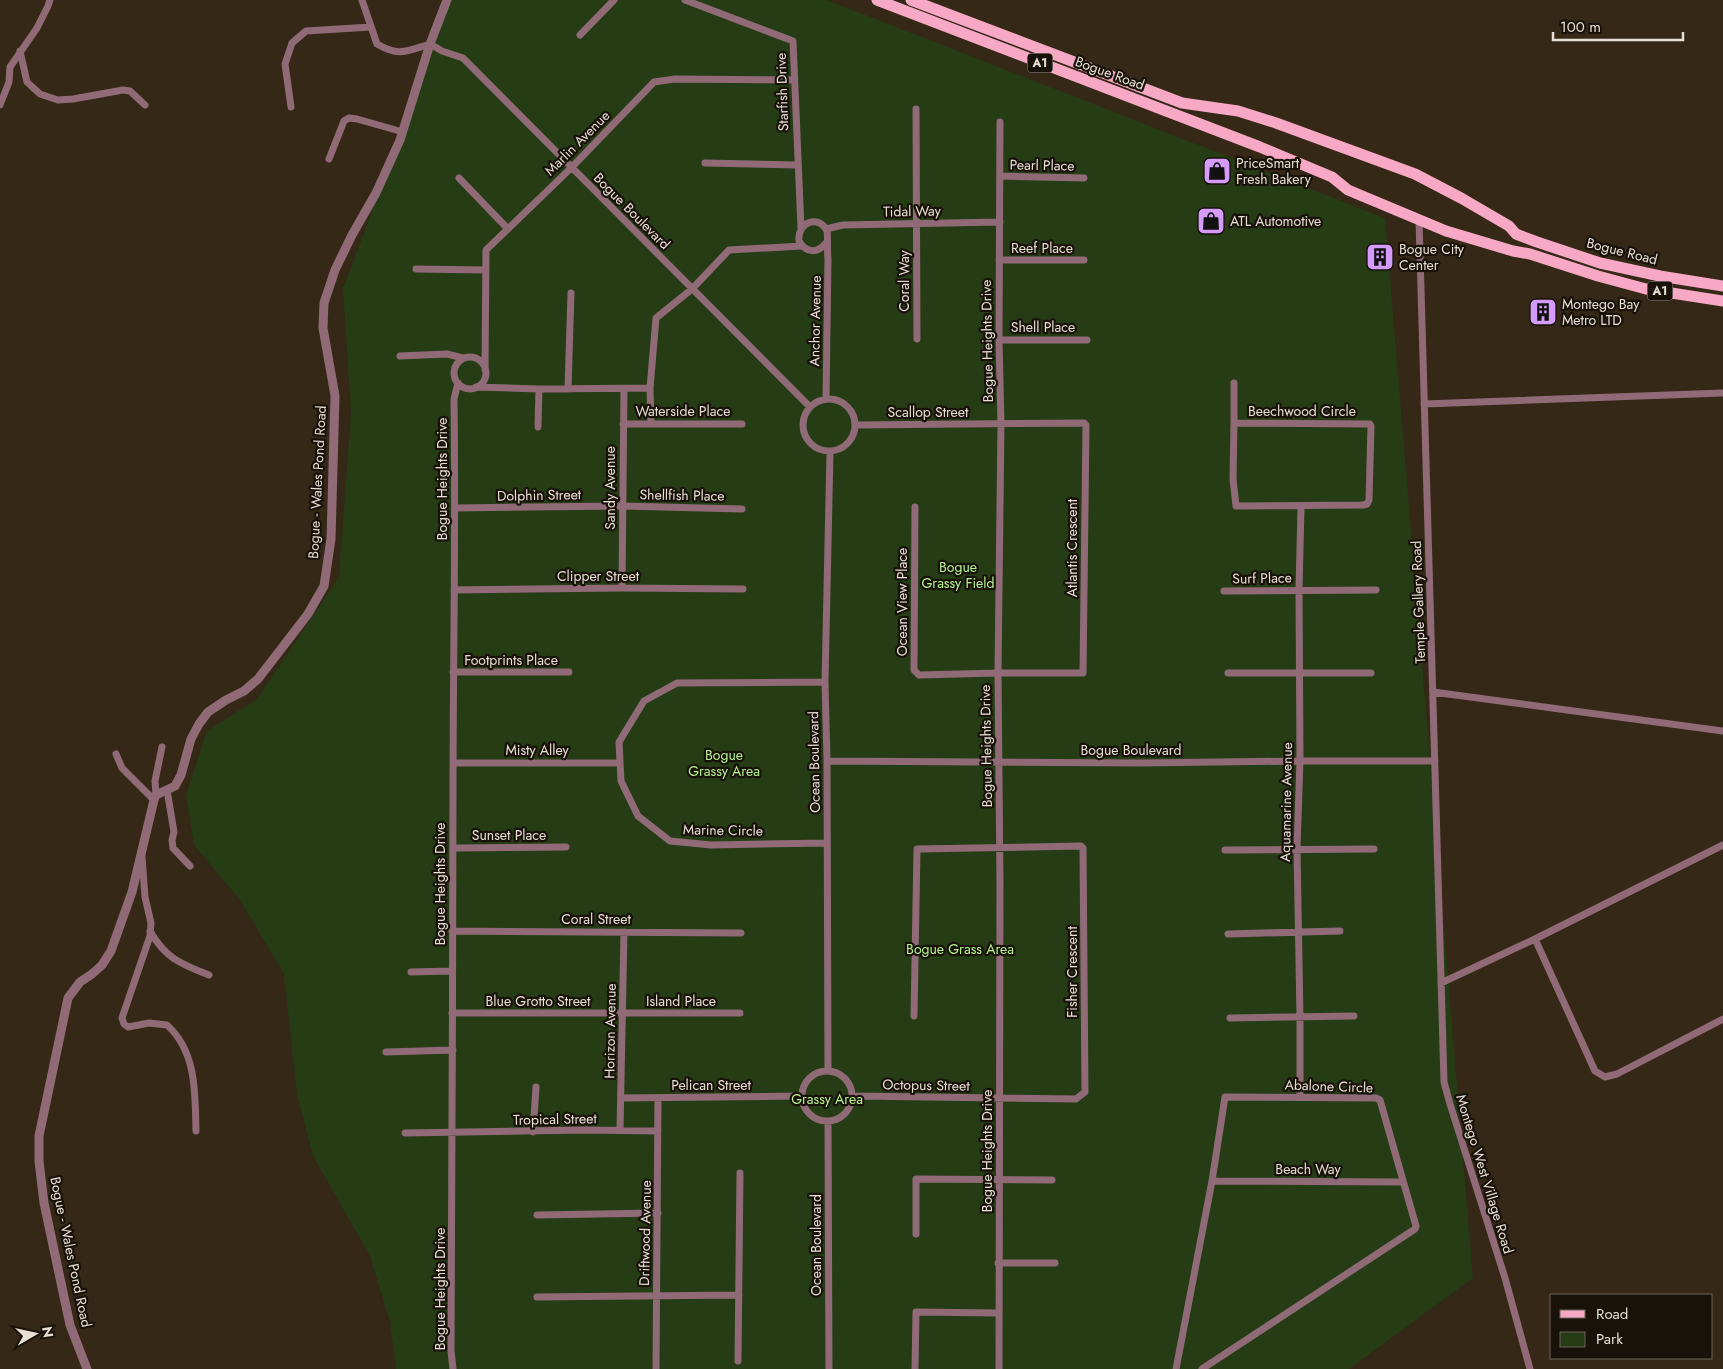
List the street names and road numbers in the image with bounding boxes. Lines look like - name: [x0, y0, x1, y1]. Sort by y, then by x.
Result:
- street label: Bogue Road: [1073, 51, 1147, 95]
- street label: Starfish Drive: [771, 52, 793, 132]
- road number: A1: [1028, 54, 1052, 72]
- street label: Marlin Avenue: [540, 106, 614, 180]
- street label: Pearl Place: [1009, 154, 1075, 176]
- street label: Bogue Boulevard: [589, 168, 675, 254]
- street label: Tidal Way: [883, 200, 942, 222]
- street label: Bogue Road: [1584, 233, 1660, 269]
- street label: Reef Place: [1011, 238, 1073, 258]
- street label: Coral Way: [894, 249, 914, 312]
- street label: Anchor Avenue: [804, 275, 826, 367]
- street label: Bogue Heights Drive: [976, 279, 998, 403]
- road number: A1: [1648, 282, 1672, 300]
- street label: Shell Place: [1011, 317, 1075, 337]
- street label: Waterside Place: [636, 401, 730, 421]
- street label: Beechwood Circle: [1248, 401, 1356, 421]
- street label: Scallop Street: [888, 402, 969, 422]
- street label: Bogue - Wales Pond Road: [303, 405, 331, 559]
- street label: Bogue Heights Drive: [432, 418, 452, 540]
- street label: Sandy Avenue: [600, 446, 620, 530]
- street label: Dolphin Street: [497, 484, 582, 506]
- street label: Shellfish Place: [639, 484, 725, 506]
- street label: Atlantis Crescent: [1062, 498, 1082, 597]
- street label: Temple Gallery Road: [1406, 540, 1430, 664]
- street label: Ocean View Place: [892, 548, 912, 656]
- street label: Clipper Street: [557, 566, 640, 586]
- street label: Surf Place: [1232, 567, 1292, 589]
- street label: Footprints Place: [464, 650, 558, 670]
- street label: Bogue Heights Drive: [975, 684, 997, 808]
- street label: Ocean Boulevard: [803, 711, 825, 813]
- street label: Misty Alley: [505, 740, 569, 760]
- street label: Bogue Boulevard: [1081, 740, 1181, 760]
- street label: Aquamarine Avenue: [1275, 742, 1297, 862]
- street label: Marine Circle: [683, 819, 763, 841]
- street label: Bogue Heights Drive: [430, 823, 450, 945]
- street label: Sunset Place: [472, 825, 546, 845]
- street label: Coral Street: [561, 909, 631, 929]
- street label: Fisher Crescent: [1062, 926, 1082, 1018]
- street label: Horizon Avenue: [599, 983, 621, 1079]
- street label: Blue Grotto Street: [486, 991, 591, 1011]
- street label: Island Place: [646, 991, 716, 1011]
- street label: Octopus Street: [882, 1074, 970, 1096]
- street label: Abalone Circle: [1284, 1074, 1374, 1098]
- street label: Pelican Street: [671, 1075, 751, 1095]
- street label: Bogue Heights Drive: [977, 1090, 997, 1212]
- street label: Montego West Village Road: [1451, 1092, 1519, 1256]
- street label: Tropical Street: [513, 1108, 598, 1130]
- street label: Beach Way: [1275, 1159, 1341, 1179]
- street label: Bogue - Wales Pond Road: [45, 1175, 97, 1329]
- street label: Driftwood Avenue: [634, 1180, 656, 1286]
- street label: Ocean Boulevard: [806, 1194, 826, 1296]
- street label: Bogue Heights Drive: [430, 1228, 450, 1350]

